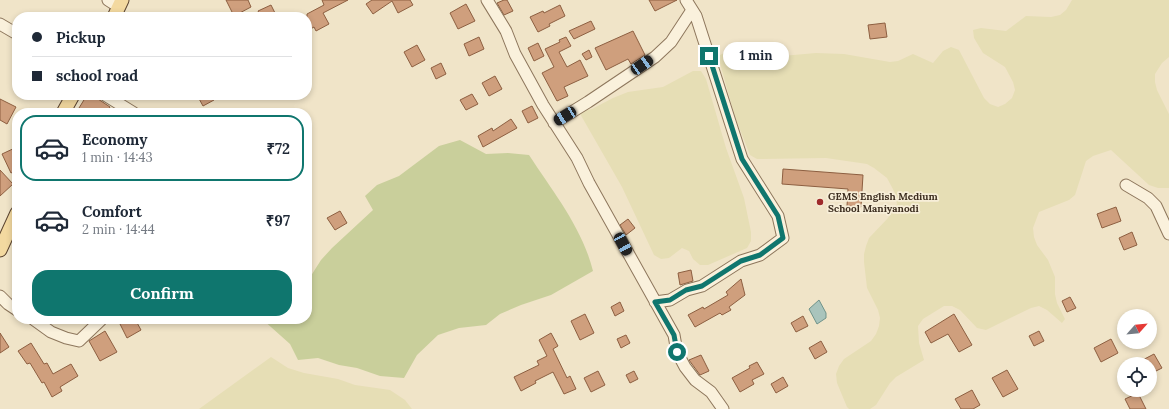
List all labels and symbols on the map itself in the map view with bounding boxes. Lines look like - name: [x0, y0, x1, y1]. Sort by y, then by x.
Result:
- callout: 1 min: [723, 42, 789, 70]
- route end: [700, 47, 718, 65]
- car: [629, 53, 655, 77]
- car: [552, 105, 578, 127]
- place label: GEMS English Medium School Maniyanodi: [828, 190, 939, 215]
- marker: GEMS English Medium School Maniyanodi: [815, 197, 825, 207]
- car: [612, 231, 634, 257]
- north arrow: [1117, 309, 1157, 349]
- route start: [668, 343, 686, 361]

